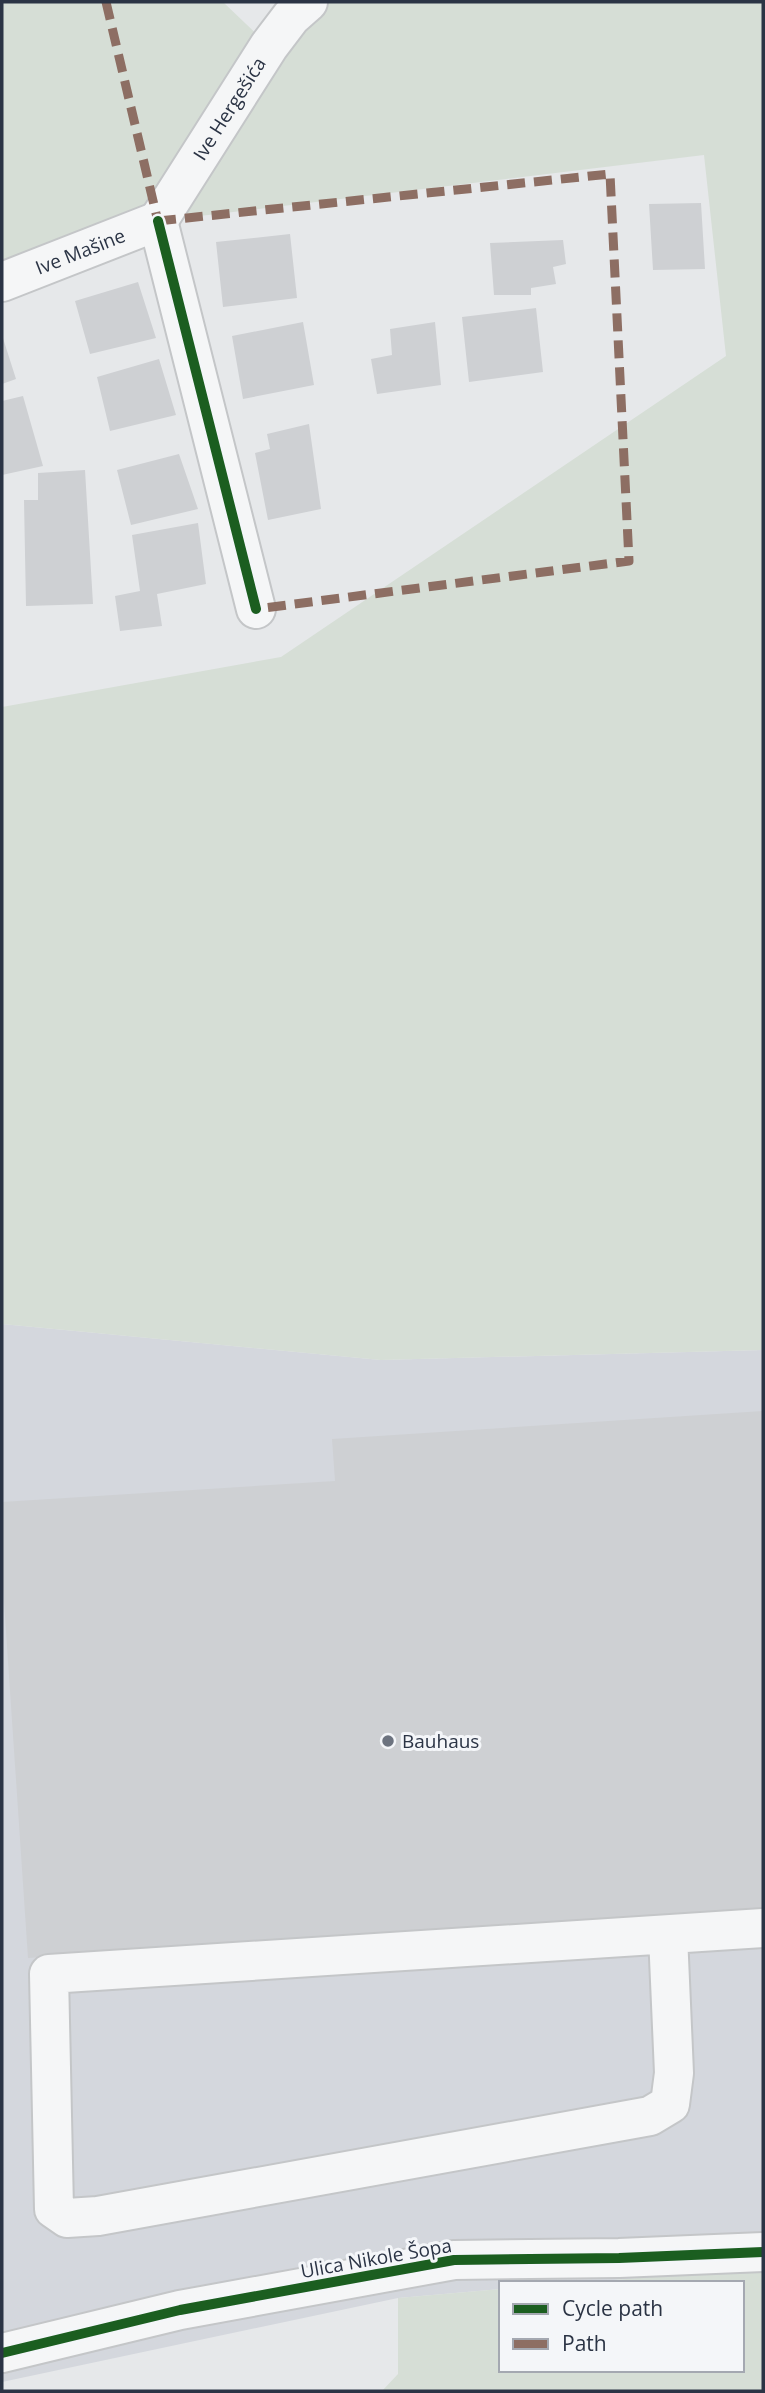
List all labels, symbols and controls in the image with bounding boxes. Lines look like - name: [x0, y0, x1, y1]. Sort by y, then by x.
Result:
- street label: Ive Hergešića: [187, 52, 272, 165]
- street label: Ive Mašine: [32, 222, 129, 281]
- place label: Bauhaus: [402, 1728, 479, 1754]
- marker: Bauhaus: [380, 1733, 396, 1749]
- street label: Ulica Nikole Šopa: [298, 2232, 454, 2284]
- legend: [499, 2281, 744, 2372]
- text: Cycle path: [562, 2294, 663, 2322]
- text: Path: [562, 2329, 607, 2357]

